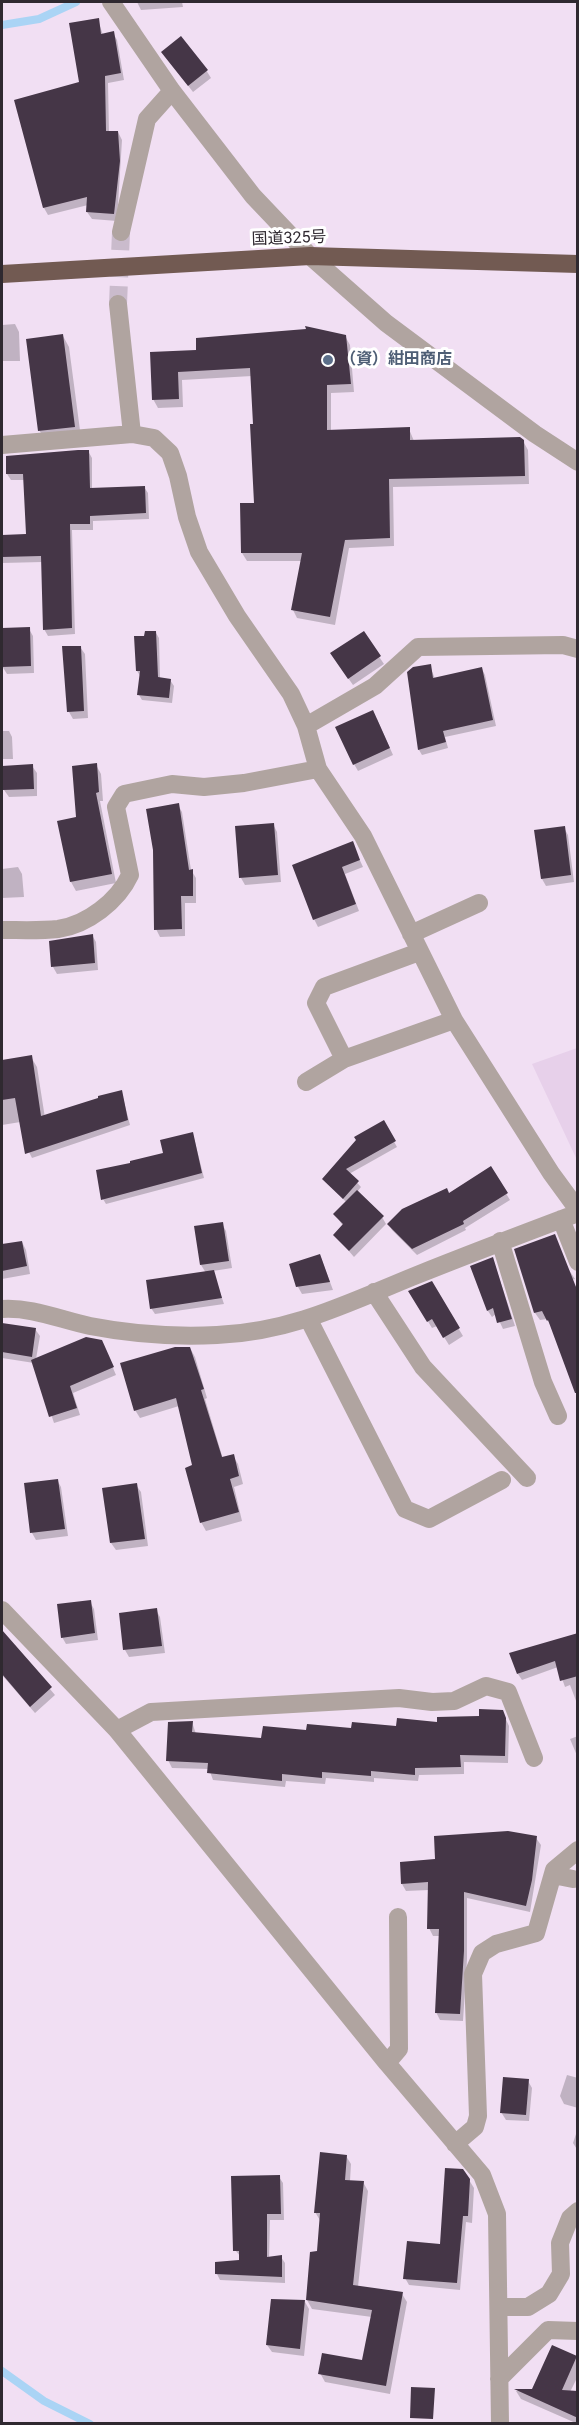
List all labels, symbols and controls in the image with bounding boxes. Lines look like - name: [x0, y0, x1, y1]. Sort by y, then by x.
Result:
- street label: 国道325号: [251, 228, 327, 250]
- place label: （資）紺田商店: [340, 350, 452, 370]
- marker: （資）紺田商店: [321, 353, 335, 367]

